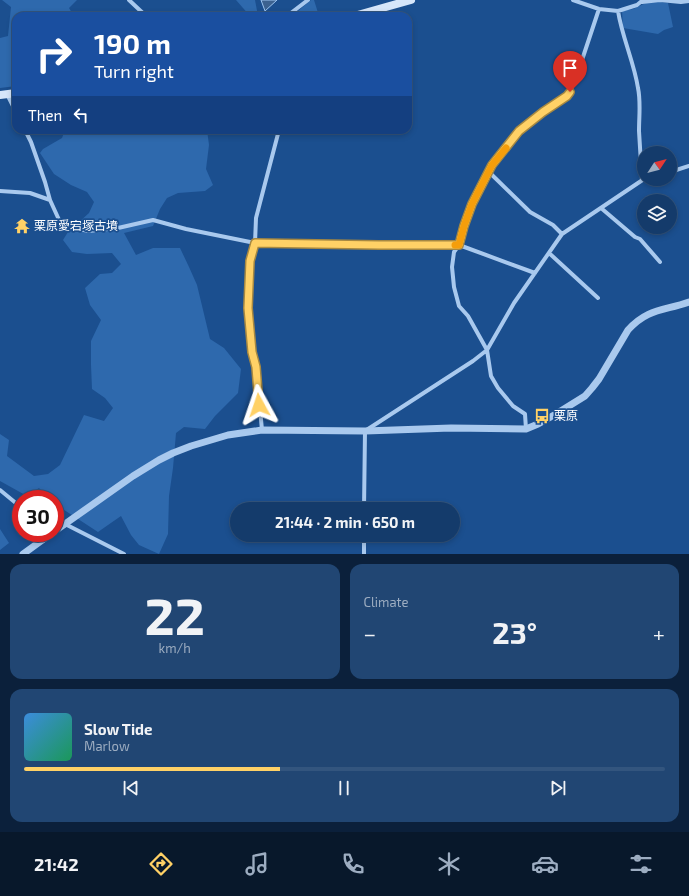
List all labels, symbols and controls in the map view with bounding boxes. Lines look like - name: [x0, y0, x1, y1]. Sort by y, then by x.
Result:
- text: 190 m: [94, 26, 171, 60]
- icon: right: [28, 28, 80, 80]
- pin: [553, 51, 587, 92]
- icon: arrive: [559, 57, 581, 79]
- text: Turn right: [94, 60, 174, 82]
- icon: left: [70, 104, 92, 126]
- text: Then: [28, 106, 62, 124]
- north arrow: [637, 146, 677, 186]
- map controls: [637, 146, 677, 234]
- button: layers: [637, 194, 677, 234]
- temple icon: 栗原愛宕塚古墳: [13, 217, 31, 235]
- place label: 栗原愛宕塚古墳: [34, 218, 118, 232]
- position arrow: [238, 384, 280, 426]
- bus stop icon: 栗原: [533, 407, 551, 425]
- place label: 栗原: [554, 408, 578, 422]
- speed limit sign: 30: [12, 490, 64, 542]
- text: 21:44 · 2 min · 650 m: [275, 513, 415, 531]
- text: 22: [145, 583, 205, 645]
- text: Climate: [364, 594, 408, 610]
- text: 23°: [492, 614, 537, 650]
- text: −: [364, 620, 376, 646]
- text: +: [653, 620, 665, 646]
- text: km/h: [159, 640, 191, 656]
- text: Slow Tide: [84, 720, 152, 738]
- text: Marlow: [84, 738, 130, 754]
- icon: previous: [120, 777, 142, 799]
- icon: pause: [333, 777, 355, 799]
- icon: next: [547, 777, 569, 799]
- icon: directions: [147, 850, 175, 878]
- icon: music: [243, 850, 271, 878]
- icon: phone: [339, 850, 367, 878]
- icon: climate: [435, 850, 463, 878]
- icon: car: [531, 850, 559, 878]
- icon: filters: [627, 850, 655, 878]
- text: 21:42: [34, 853, 79, 875]

